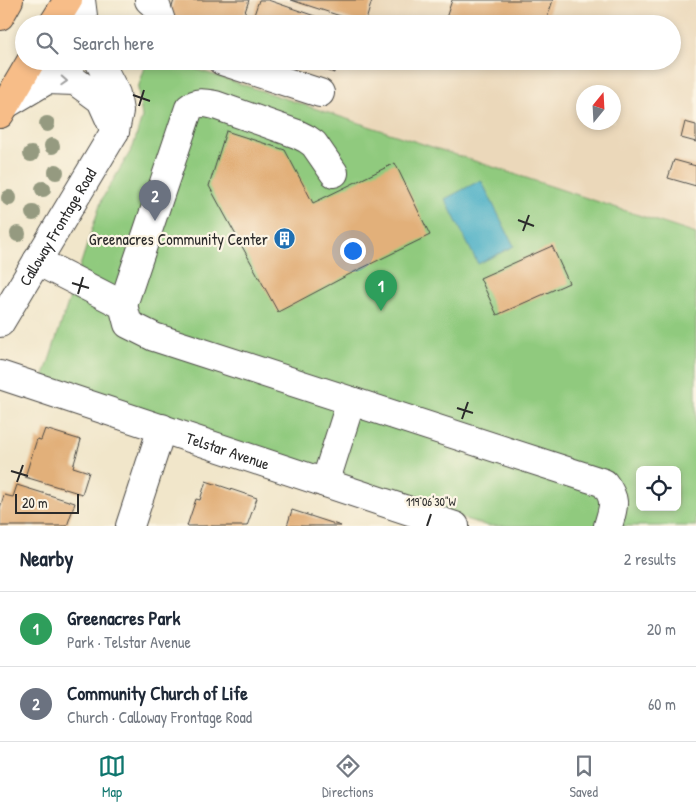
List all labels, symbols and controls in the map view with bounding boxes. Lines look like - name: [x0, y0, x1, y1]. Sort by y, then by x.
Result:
- search box: [15, 15, 681, 70]
- icon: search: [33, 29, 61, 57]
- text: Search here: [73, 30, 154, 56]
- one-way arrow: [60, 75, 68, 86]
- north arrow: [576, 85, 621, 130]
- street label: Calloway Frontage Road: [14, 164, 101, 290]
- pin: 2: [139, 180, 171, 221]
- building icon: Greenacres Community Center: [272, 227, 296, 251]
- place label: Greenacres Community Center: [89, 228, 268, 250]
- your location: [340, 238, 366, 264]
- pin: 1: [365, 270, 397, 311]
- street label: Telstar Avenue: [183, 427, 273, 475]
- map controls: [636, 466, 681, 511]
- button: locate: [636, 466, 681, 511]
- scale bar: [15, 491, 79, 514]
- text: 20 m: [22, 493, 48, 512]
- text: 119°06'30"W: [406, 493, 457, 510]
- text: Nearby: [20, 544, 73, 573]
- text: 2 results: [624, 548, 676, 570]
- text: Greenacres Park: [67, 605, 180, 631]
- text: 1: [33, 618, 39, 640]
- text: 20 m: [647, 618, 676, 640]
- text: Park · Telstar Avenue: [67, 631, 191, 653]
- text: Community Church of Life: [67, 680, 248, 706]
- text: 2: [32, 693, 40, 715]
- text: 60 m: [648, 693, 676, 715]
- text: Church · Calloway Frontage Road: [67, 706, 252, 728]
- tab: Map: [98, 752, 126, 801]
- tab: Directions: [322, 752, 373, 801]
- tab: Saved: [569, 752, 598, 801]

